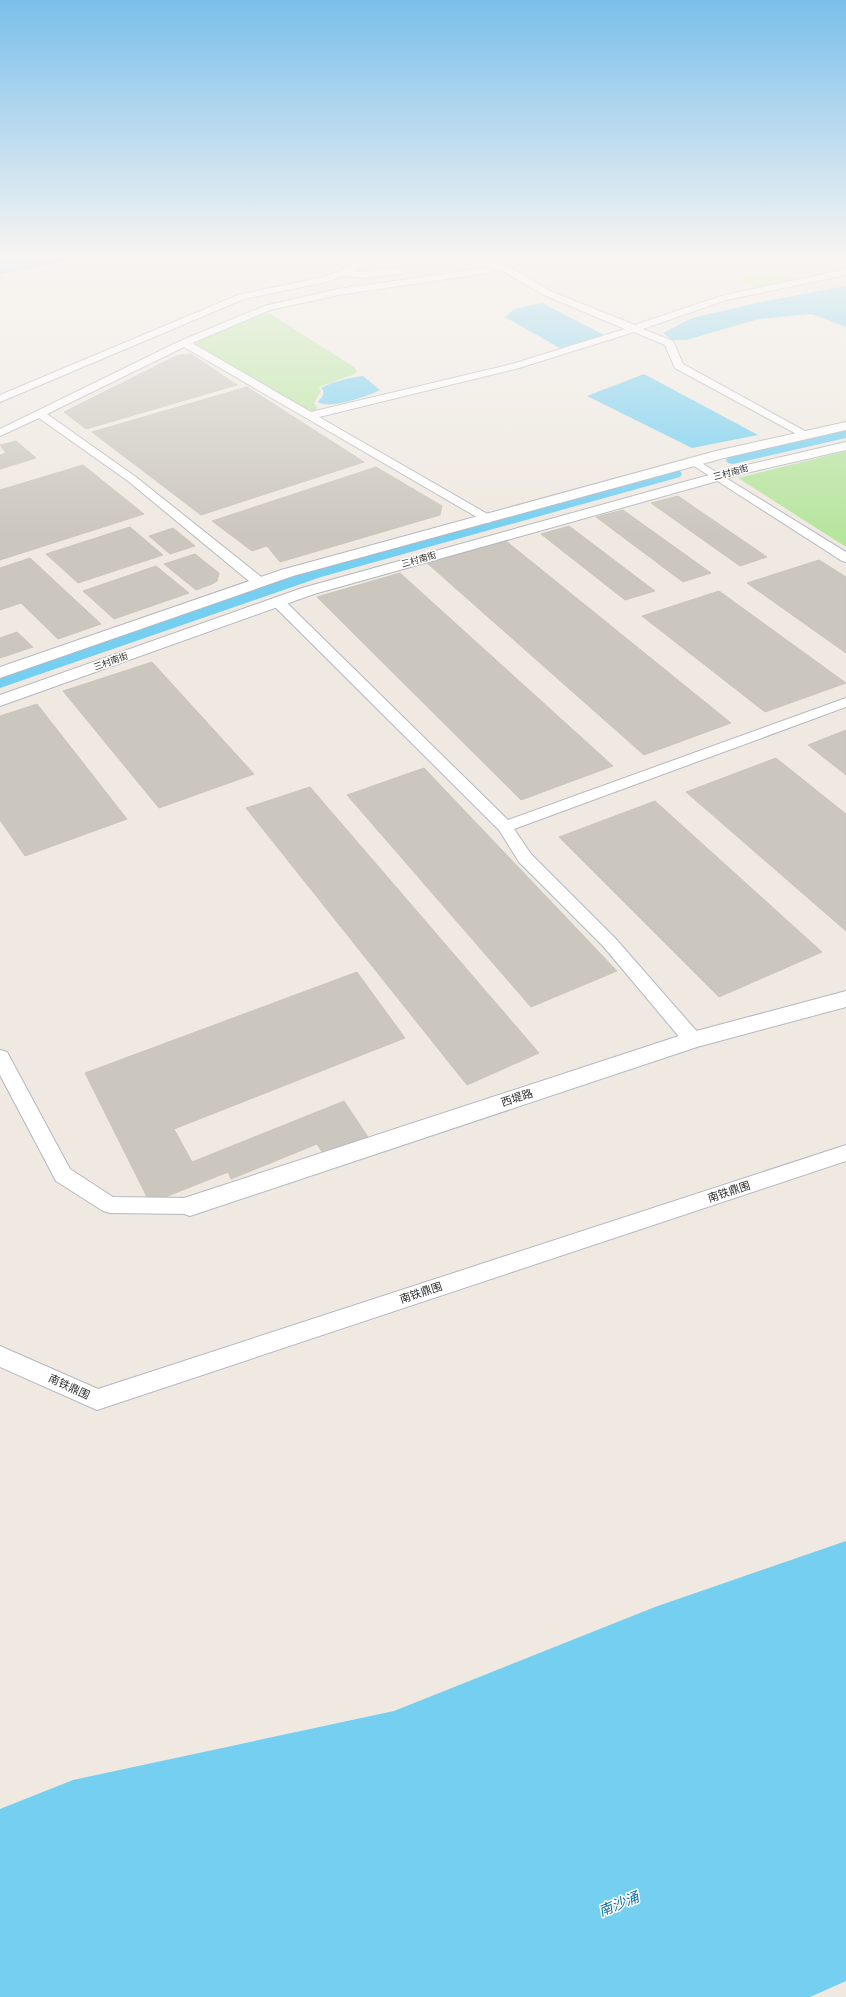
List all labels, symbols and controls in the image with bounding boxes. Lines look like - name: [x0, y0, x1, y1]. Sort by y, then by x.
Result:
- street label: 三村南街: [712, 462, 750, 482]
- street label: 三村南街: [400, 549, 438, 569]
- street label: 三村南街: [92, 650, 129, 672]
- street label: 西堤路: [499, 1087, 534, 1108]
- street label: 南铁鼎围: [706, 1179, 752, 1204]
- street label: 南铁鼎围: [398, 1280, 444, 1305]
- street label: 南铁鼎围: [47, 1372, 92, 1401]
- water label: 南沙涌: [597, 1889, 643, 1919]

